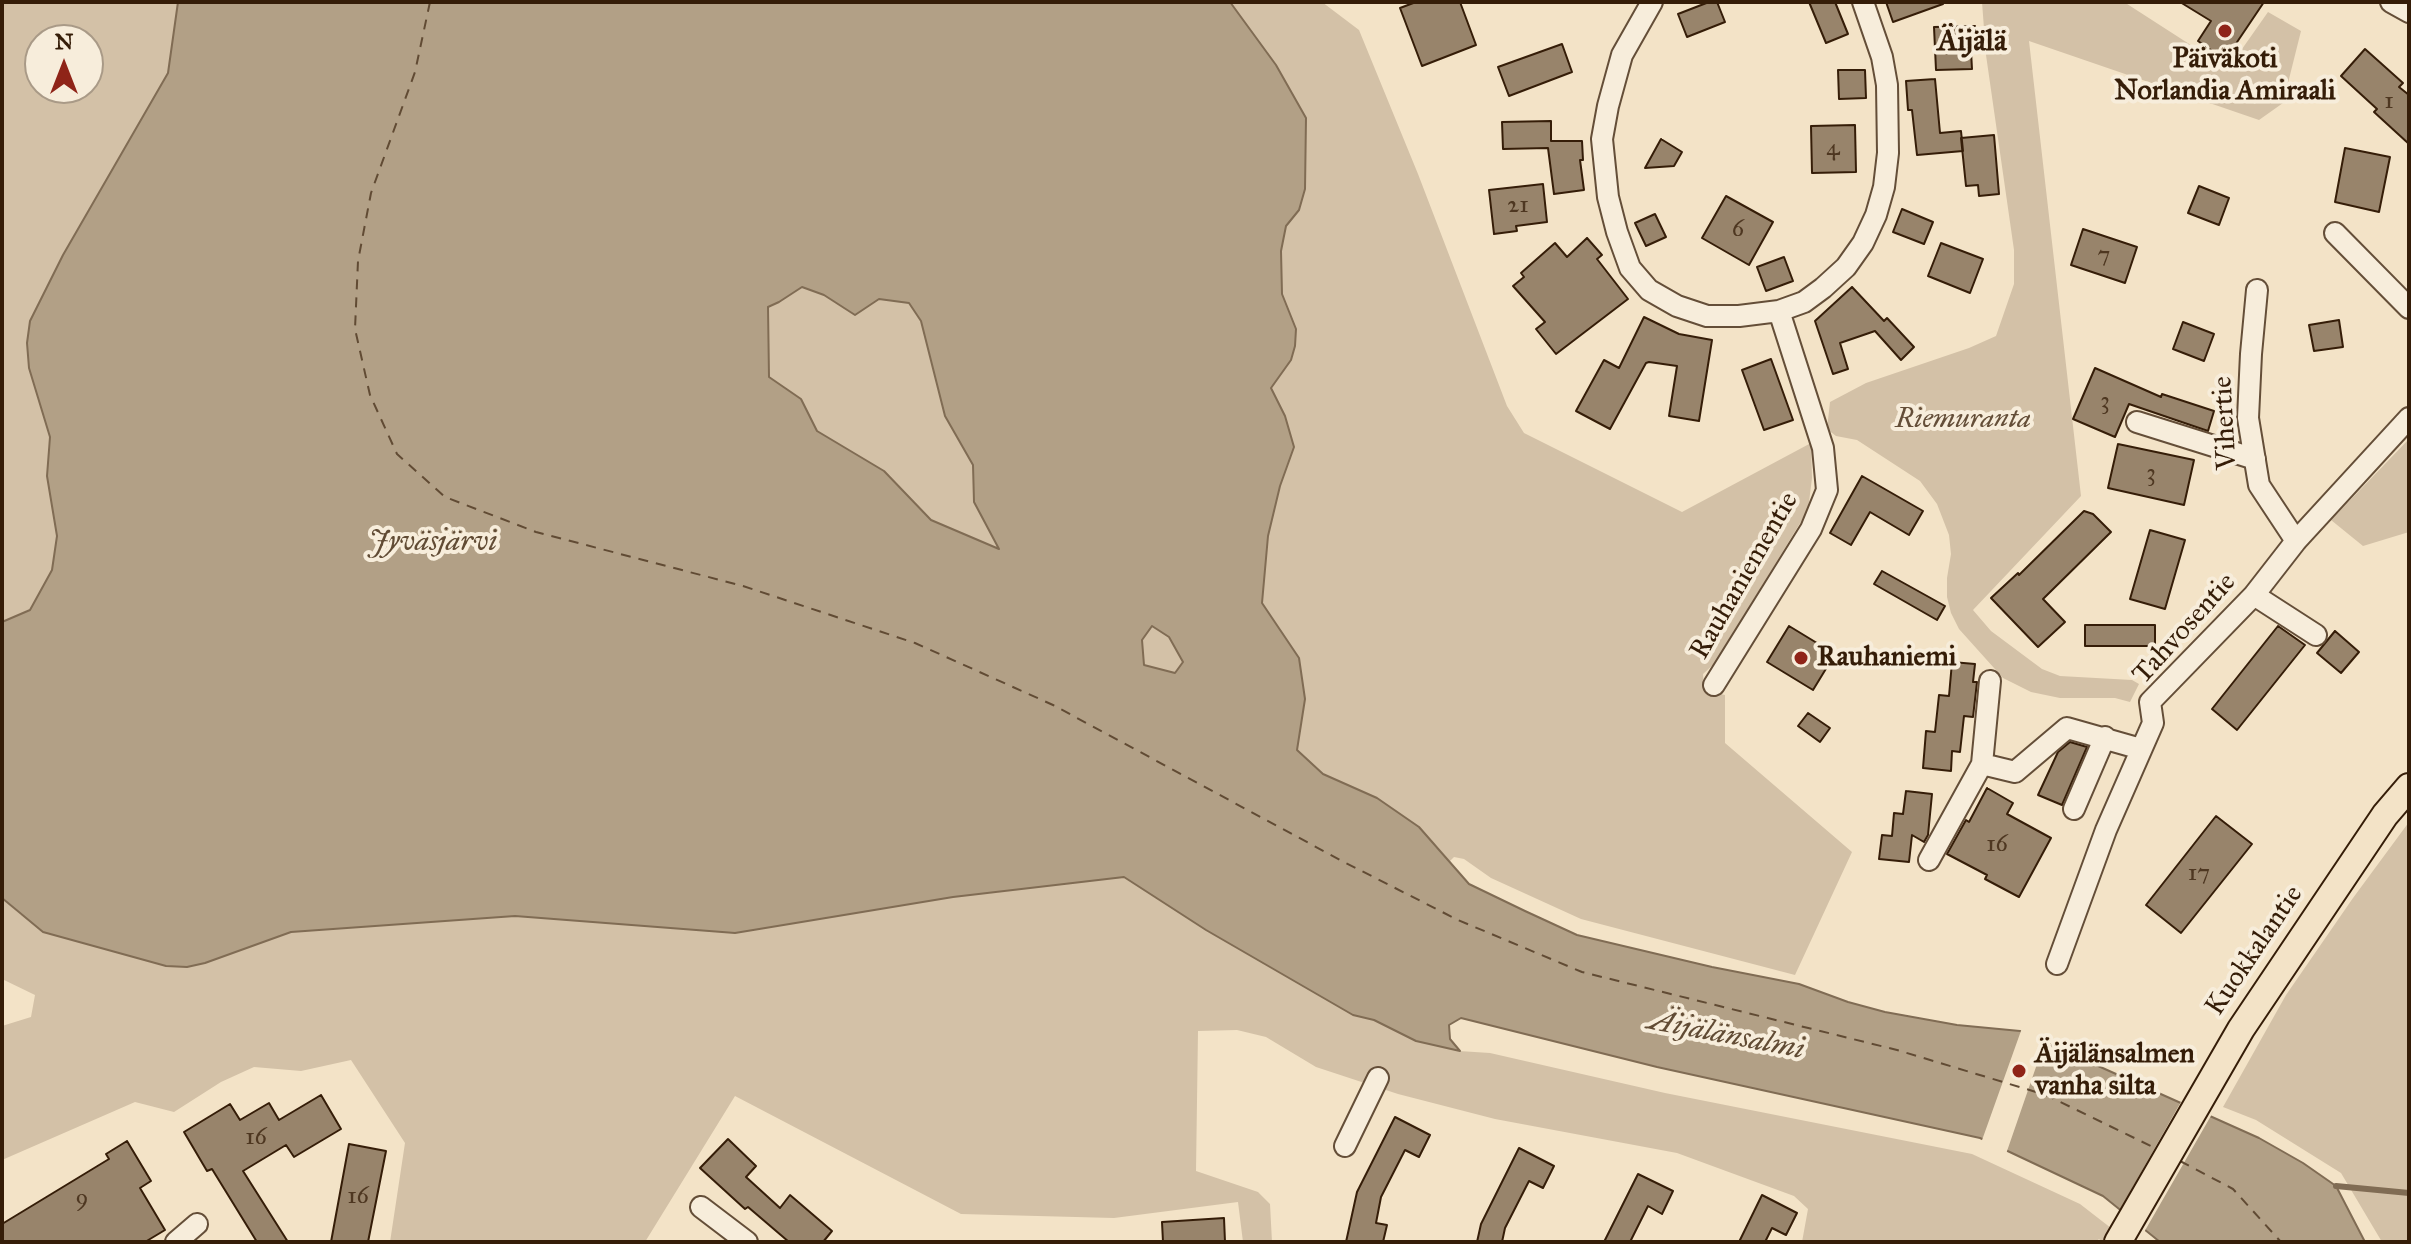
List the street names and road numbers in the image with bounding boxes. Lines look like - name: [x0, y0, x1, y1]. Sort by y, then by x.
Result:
- street label: Vihertie: [2207, 375, 2245, 471]
- street label: Rauhaniementie: [1684, 486, 1806, 666]
- street label: Tahvosentie: [2126, 566, 2244, 692]
- street label: Kuokkalantie: [2199, 879, 2311, 1023]

